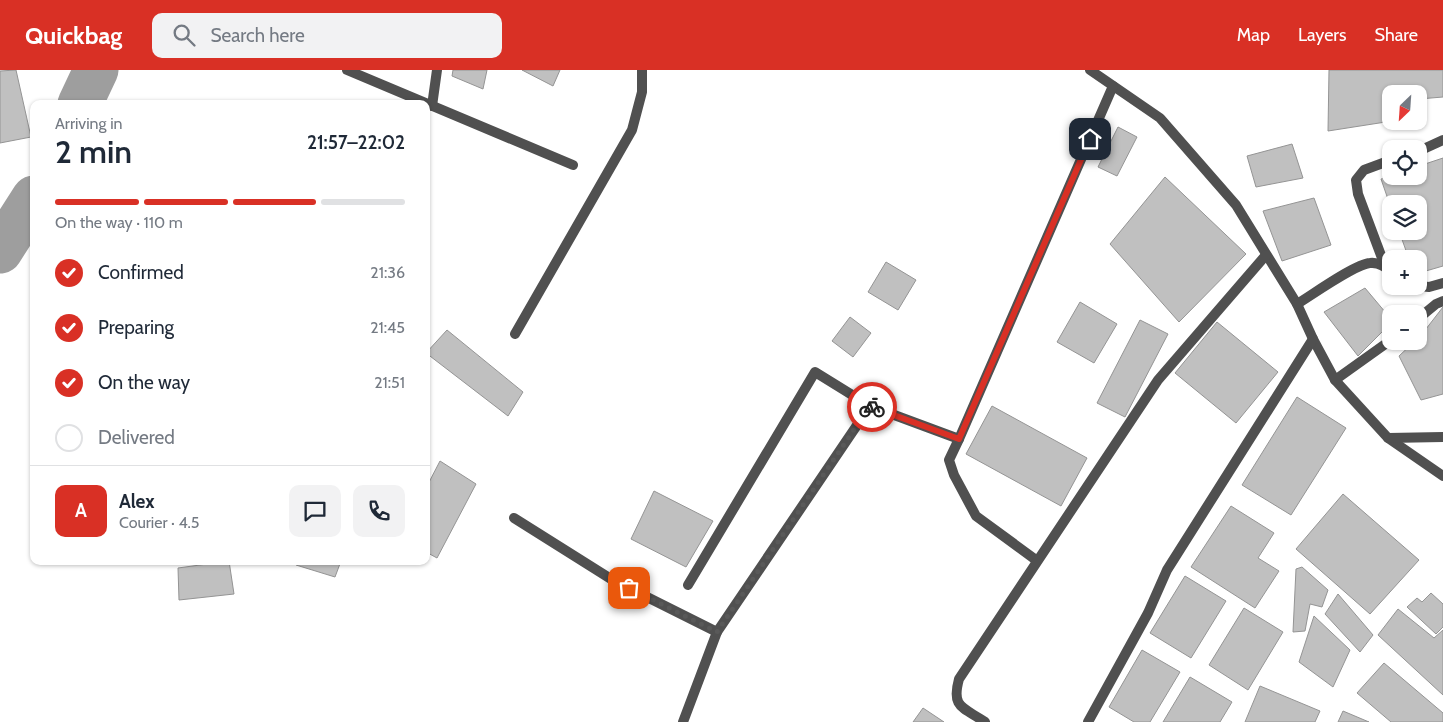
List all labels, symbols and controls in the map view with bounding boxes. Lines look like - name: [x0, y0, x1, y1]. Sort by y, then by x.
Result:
- search box: [152, 13, 502, 58]
- text: Quickbag: [25, 21, 122, 50]
- icon: search: [170, 21, 198, 49]
- text: Search here: [210, 24, 305, 47]
- text: Map: [1237, 24, 1270, 46]
- text: Layers: [1298, 24, 1347, 46]
- text: Share: [1375, 24, 1418, 46]
- north arrow: [1382, 85, 1428, 130]
- map controls: [1382, 85, 1427, 350]
- text: Arriving in: [55, 114, 122, 133]
- pin: [1069, 118, 1111, 160]
- icon: home: [1076, 125, 1104, 153]
- text: 21:57–22:02: [307, 131, 405, 154]
- text: 2 min: [55, 132, 132, 171]
- button: locate: [1382, 140, 1427, 185]
- button: layers: [1382, 195, 1427, 240]
- text: On the way · 110 m: [55, 213, 183, 232]
- button: +: [1382, 250, 1427, 295]
- icon: check: [55, 259, 83, 287]
- text: Confirmed: [98, 261, 184, 284]
- text: 21:36: [370, 263, 405, 282]
- button: −: [1382, 305, 1427, 350]
- icon: check: [55, 314, 83, 342]
- text: Preparing: [98, 316, 174, 339]
- text: 21:45: [370, 318, 405, 337]
- icon: check: [55, 369, 83, 397]
- text: On the way: [98, 371, 190, 394]
- text: 21:51: [374, 373, 405, 392]
- courier: [847, 382, 897, 432]
- icon: bike: [858, 393, 886, 421]
- text: Delivered: [98, 426, 175, 449]
- button: chat: [289, 485, 341, 537]
- button: phone: [353, 485, 405, 537]
- text: Alex: [119, 490, 155, 513]
- text: A: [75, 499, 87, 522]
- text: Courier · 4.5: [119, 513, 200, 532]
- pin: [608, 567, 650, 609]
- icon: bag: [615, 574, 643, 602]

